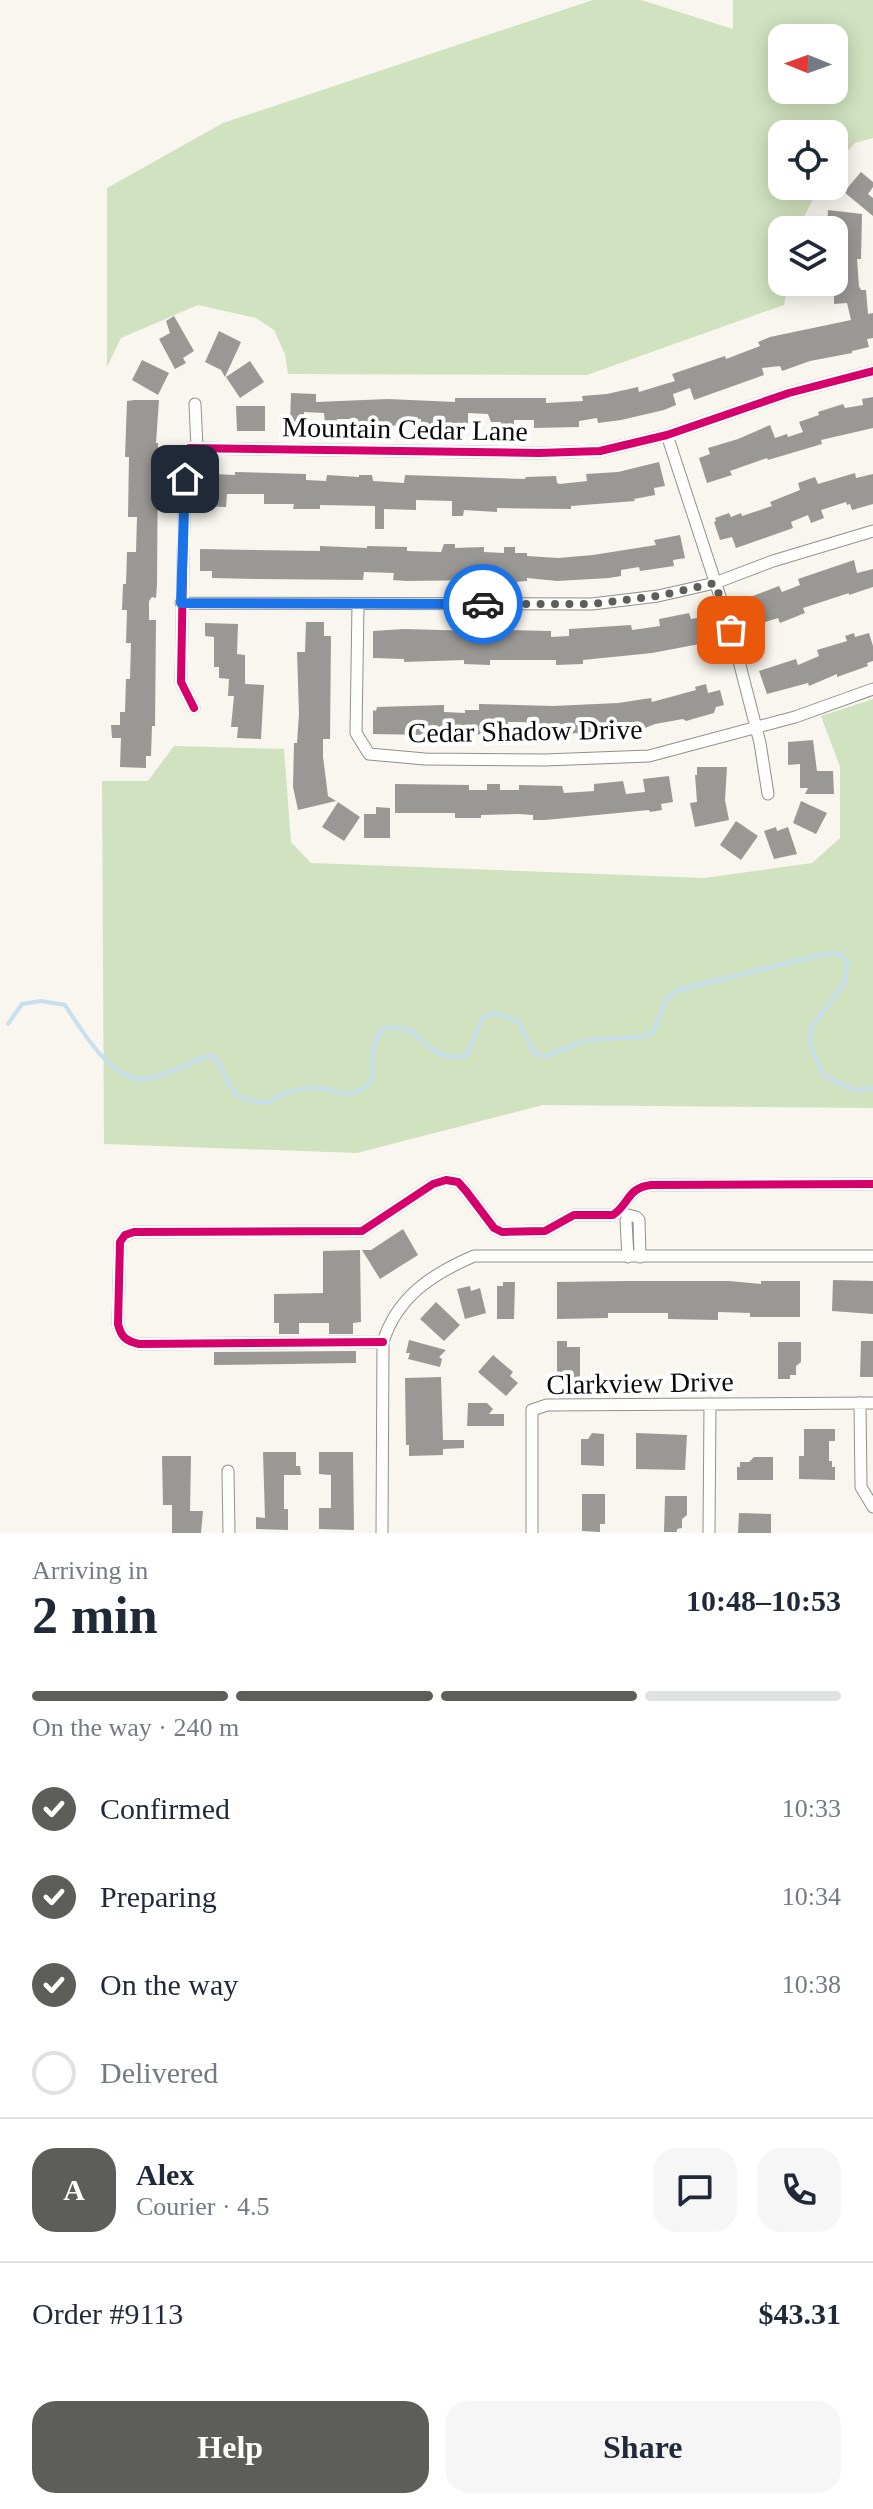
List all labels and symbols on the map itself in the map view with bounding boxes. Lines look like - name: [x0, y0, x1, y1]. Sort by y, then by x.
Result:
- north arrow: [768, 24, 848, 104]
- street label: Mountain Cedar Lane: [282, 411, 528, 447]
- pin: [151, 445, 219, 513]
- courier: [443, 564, 523, 644]
- pin: [697, 596, 765, 664]
- street label: Cedar Shadow Drive: [407, 713, 643, 749]
- street label: Clarkview Drive: [546, 1366, 734, 1400]

